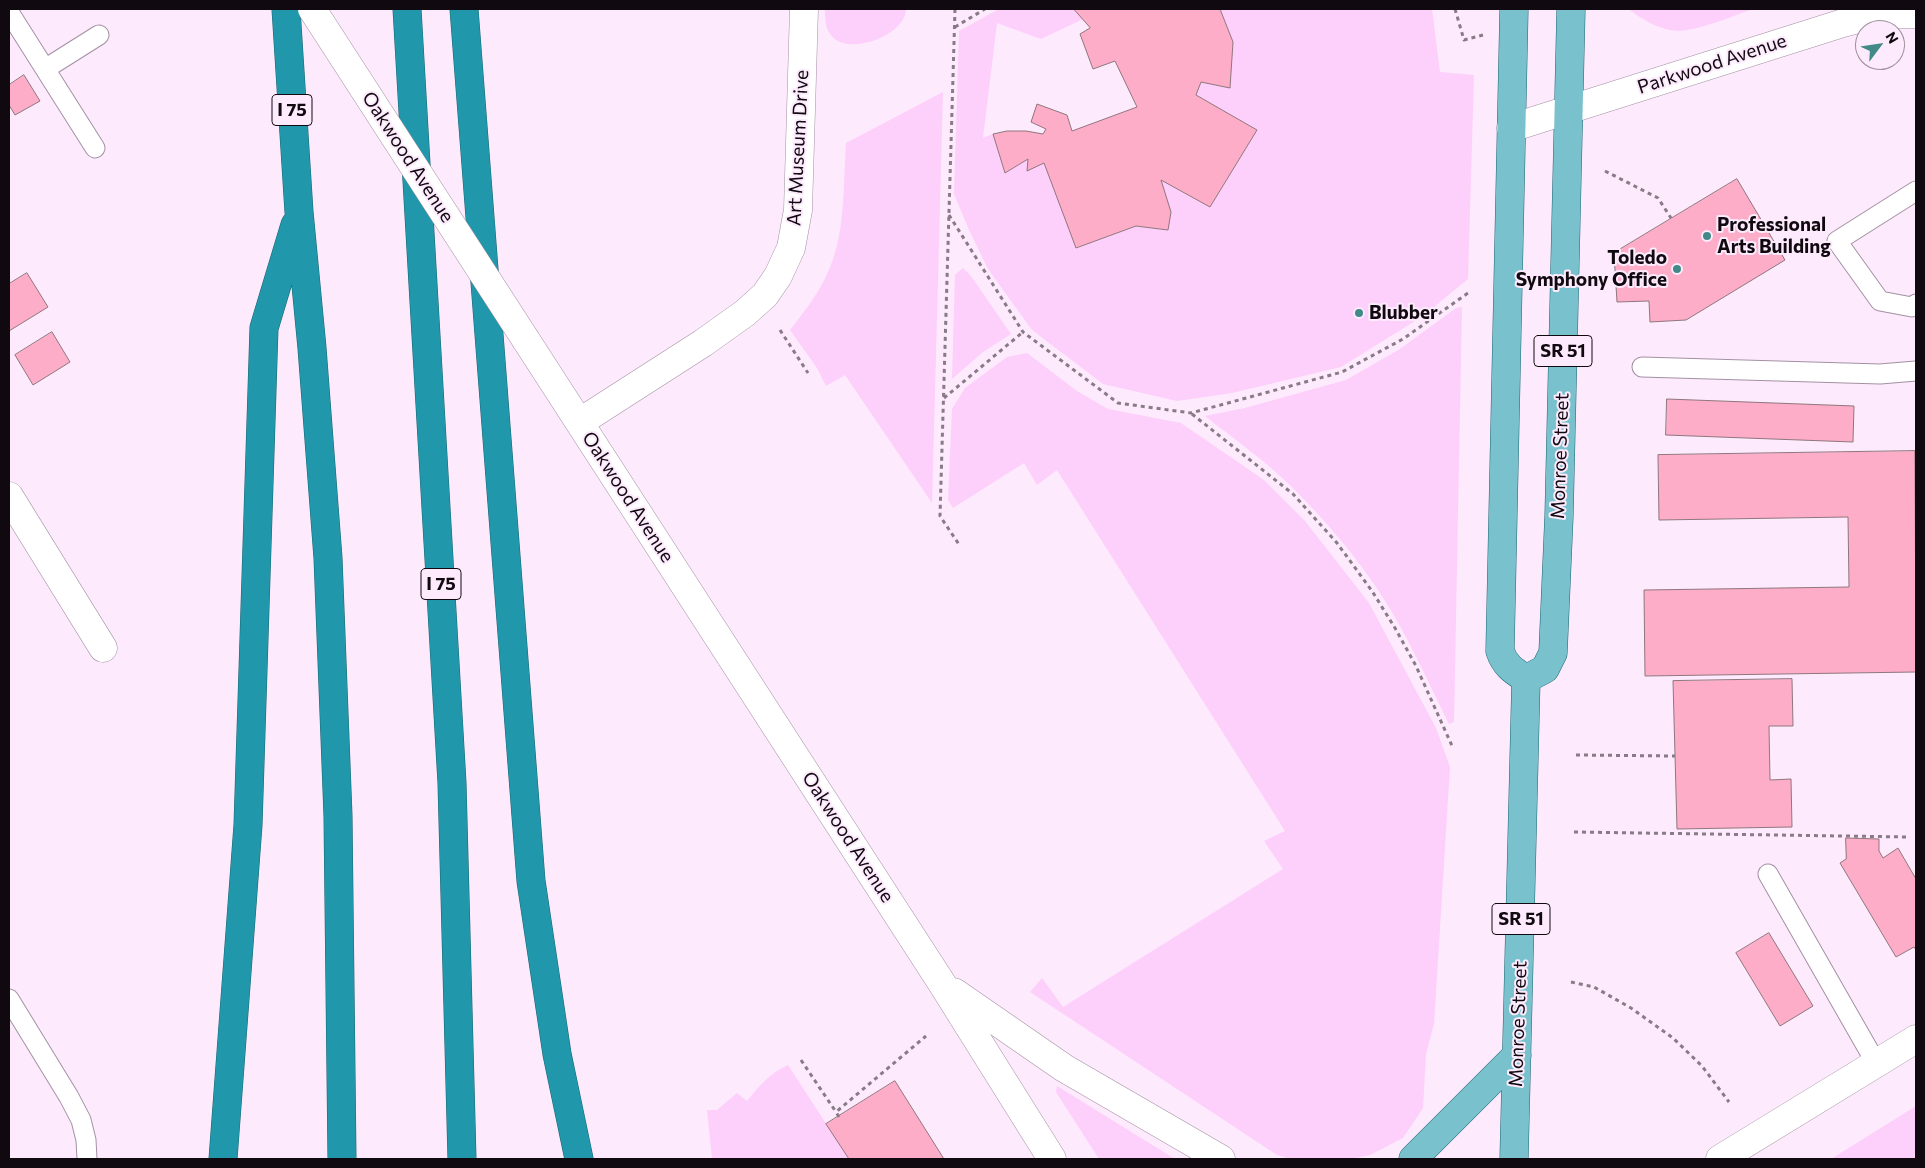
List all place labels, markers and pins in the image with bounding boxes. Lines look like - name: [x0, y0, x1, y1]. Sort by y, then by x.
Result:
- place label: Professional Arts Building: [1717, 214, 1831, 258]
- marker: Professional Arts Building: [1701, 230, 1713, 242]
- place label: Toledo Symphony Office: [1516, 247, 1667, 291]
- marker: Toledo Symphony Office: [1671, 263, 1683, 275]
- place label: Blubber: [1369, 302, 1438, 324]
- marker: Blubber: [1353, 307, 1365, 319]

